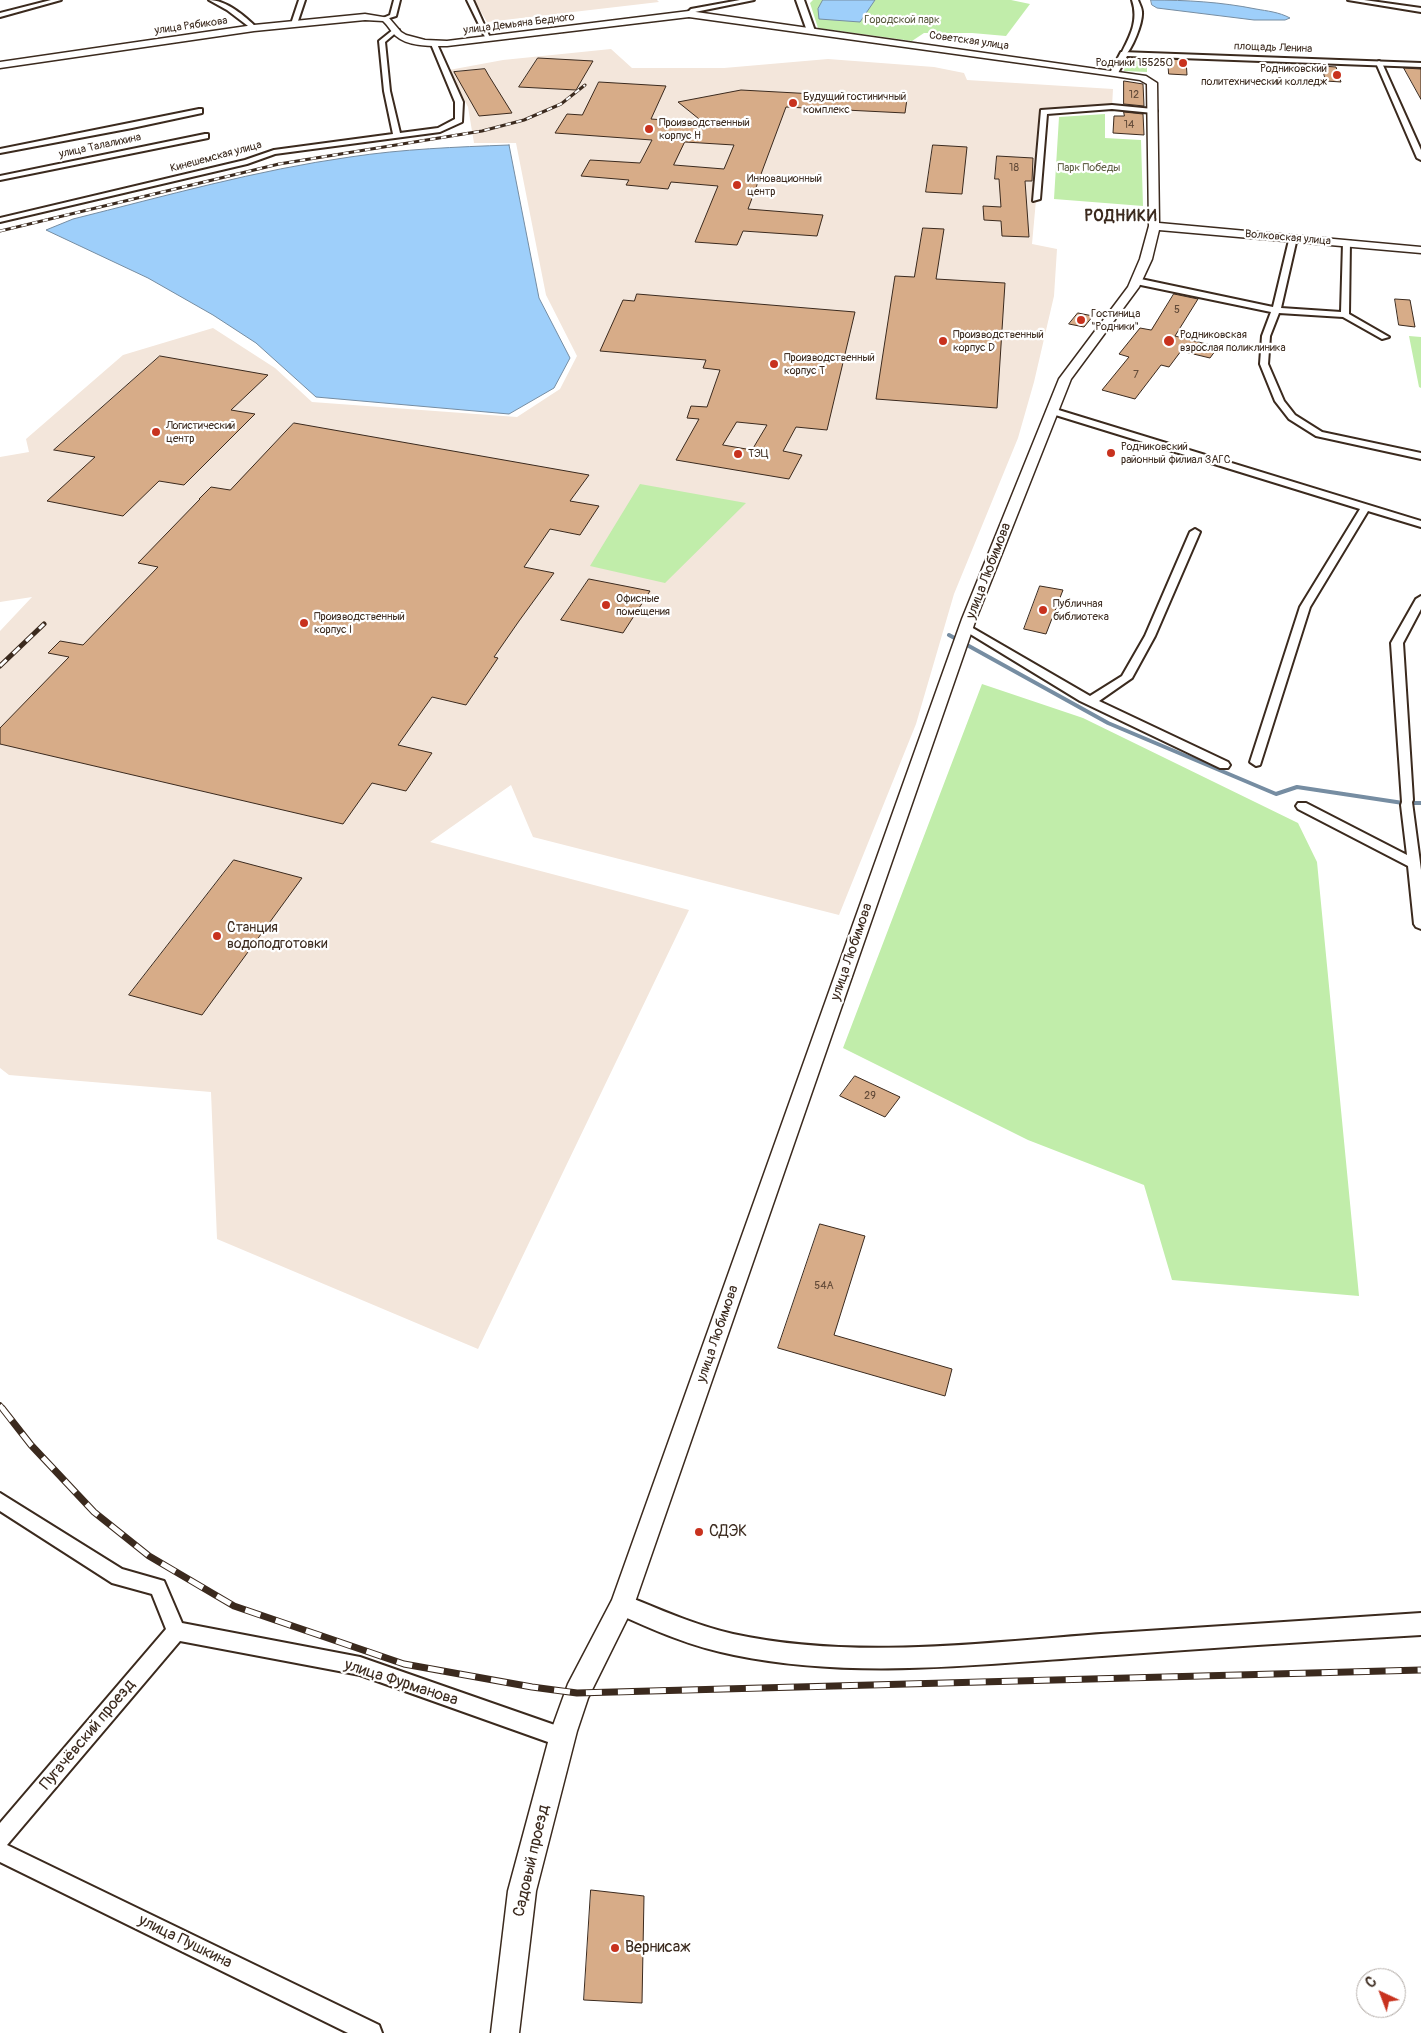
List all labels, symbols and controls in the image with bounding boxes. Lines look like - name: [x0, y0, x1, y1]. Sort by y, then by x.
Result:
- street label: улица Демьяна Бедного: [463, 11, 575, 37]
- park label: Городской парк: [864, 13, 940, 27]
- street label: улица Рябикова: [154, 14, 228, 38]
- street label: Советская улица: [928, 29, 1010, 53]
- street label: площадь Ленина: [1234, 40, 1312, 56]
- place label: Родники 155250: [1096, 56, 1173, 70]
- marker: Родники 155250: [1177, 57, 1189, 69]
- place label: Родниковский политехнический колледж: [1201, 62, 1327, 88]
- marker: Родниковский политехнический колледж: [1331, 69, 1343, 81]
- house number: 12: [1129, 88, 1139, 102]
- place label: Будущий гостиничный комплекс: [803, 90, 906, 116]
- marker: Будущий гостиничный комплекс: [787, 97, 799, 109]
- place label: Производственный корпус H: [659, 116, 750, 142]
- house number: 14: [1124, 118, 1134, 132]
- marker: Производственный корпус H: [643, 123, 655, 135]
- street label: улица Талалихина: [58, 131, 142, 161]
- street label: Кинешемская улица: [169, 138, 263, 176]
- house number: 18: [1009, 161, 1019, 175]
- park label: Парк Победы: [1058, 161, 1120, 175]
- place label: Инновационный центр: [747, 172, 822, 198]
- marker: Инновационный центр: [731, 179, 743, 191]
- district label: РОДНИКИ: [1084, 207, 1158, 227]
- street label: Волковская улица: [1244, 228, 1332, 248]
- house number: 5: [1174, 303, 1180, 317]
- place label: Гостиница "Родники": [1091, 307, 1140, 333]
- marker: Гостиница "Родники": [1075, 314, 1087, 326]
- place label: Производственный корпус D: [953, 328, 1044, 354]
- place label: Родниковская взрослая поликлиника: [1180, 328, 1286, 354]
- marker: Родниковская взрослая поликлиника: [1162, 334, 1176, 348]
- marker: Производственный корпус D: [937, 335, 949, 347]
- place label: Производственный корпус T: [784, 351, 875, 377]
- marker: Производственный корпус T: [768, 358, 780, 370]
- house number: 7: [1133, 368, 1139, 382]
- place label: Логистический центр: [166, 419, 235, 445]
- marker: Логистический центр: [150, 426, 162, 438]
- place label: Родниковский районный филиал ЗАГС: [1121, 440, 1231, 466]
- place label: ТЭЦ: [748, 447, 769, 461]
- marker: Родниковский районный филиал ЗАГС: [1105, 447, 1117, 459]
- marker: ТЭЦ: [732, 448, 744, 460]
- street label: улица Любимова: [963, 521, 1015, 621]
- place label: Офисные помещения: [616, 592, 670, 618]
- place label: Публичная библиотека: [1053, 597, 1109, 623]
- marker: Офисные помещения: [600, 599, 612, 611]
- marker: Публичная библиотека: [1037, 604, 1049, 616]
- place label: Производственный корпус I: [314, 610, 405, 636]
- marker: Производственный корпус I: [298, 617, 310, 629]
- street label: улица Любимова: [828, 901, 876, 1003]
- place label: Станция водоподготовки: [227, 920, 328, 952]
- marker: Станция водоподготовки: [211, 930, 223, 942]
- house number: 29: [864, 1089, 876, 1103]
- house number: 54А: [814, 1279, 834, 1293]
- street label: улица Любимова: [694, 1283, 742, 1385]
- place label: СДЭК: [709, 1522, 747, 1542]
- marker: СДЭК: [693, 1526, 705, 1538]
- street label: улица Фурманова: [342, 1656, 460, 1710]
- street label: Пугачёвский проезд: [36, 1676, 140, 1794]
- street label: Садовый проезд: [510, 1803, 554, 1919]
- street label: улица Пушкина: [135, 1911, 235, 1973]
- place label: Вернисаж: [625, 1938, 690, 1958]
- marker: Вернисаж: [609, 1942, 621, 1954]
- north arrow: [1356, 1968, 1406, 2018]
- text: С: [1362, 1973, 1380, 1992]

